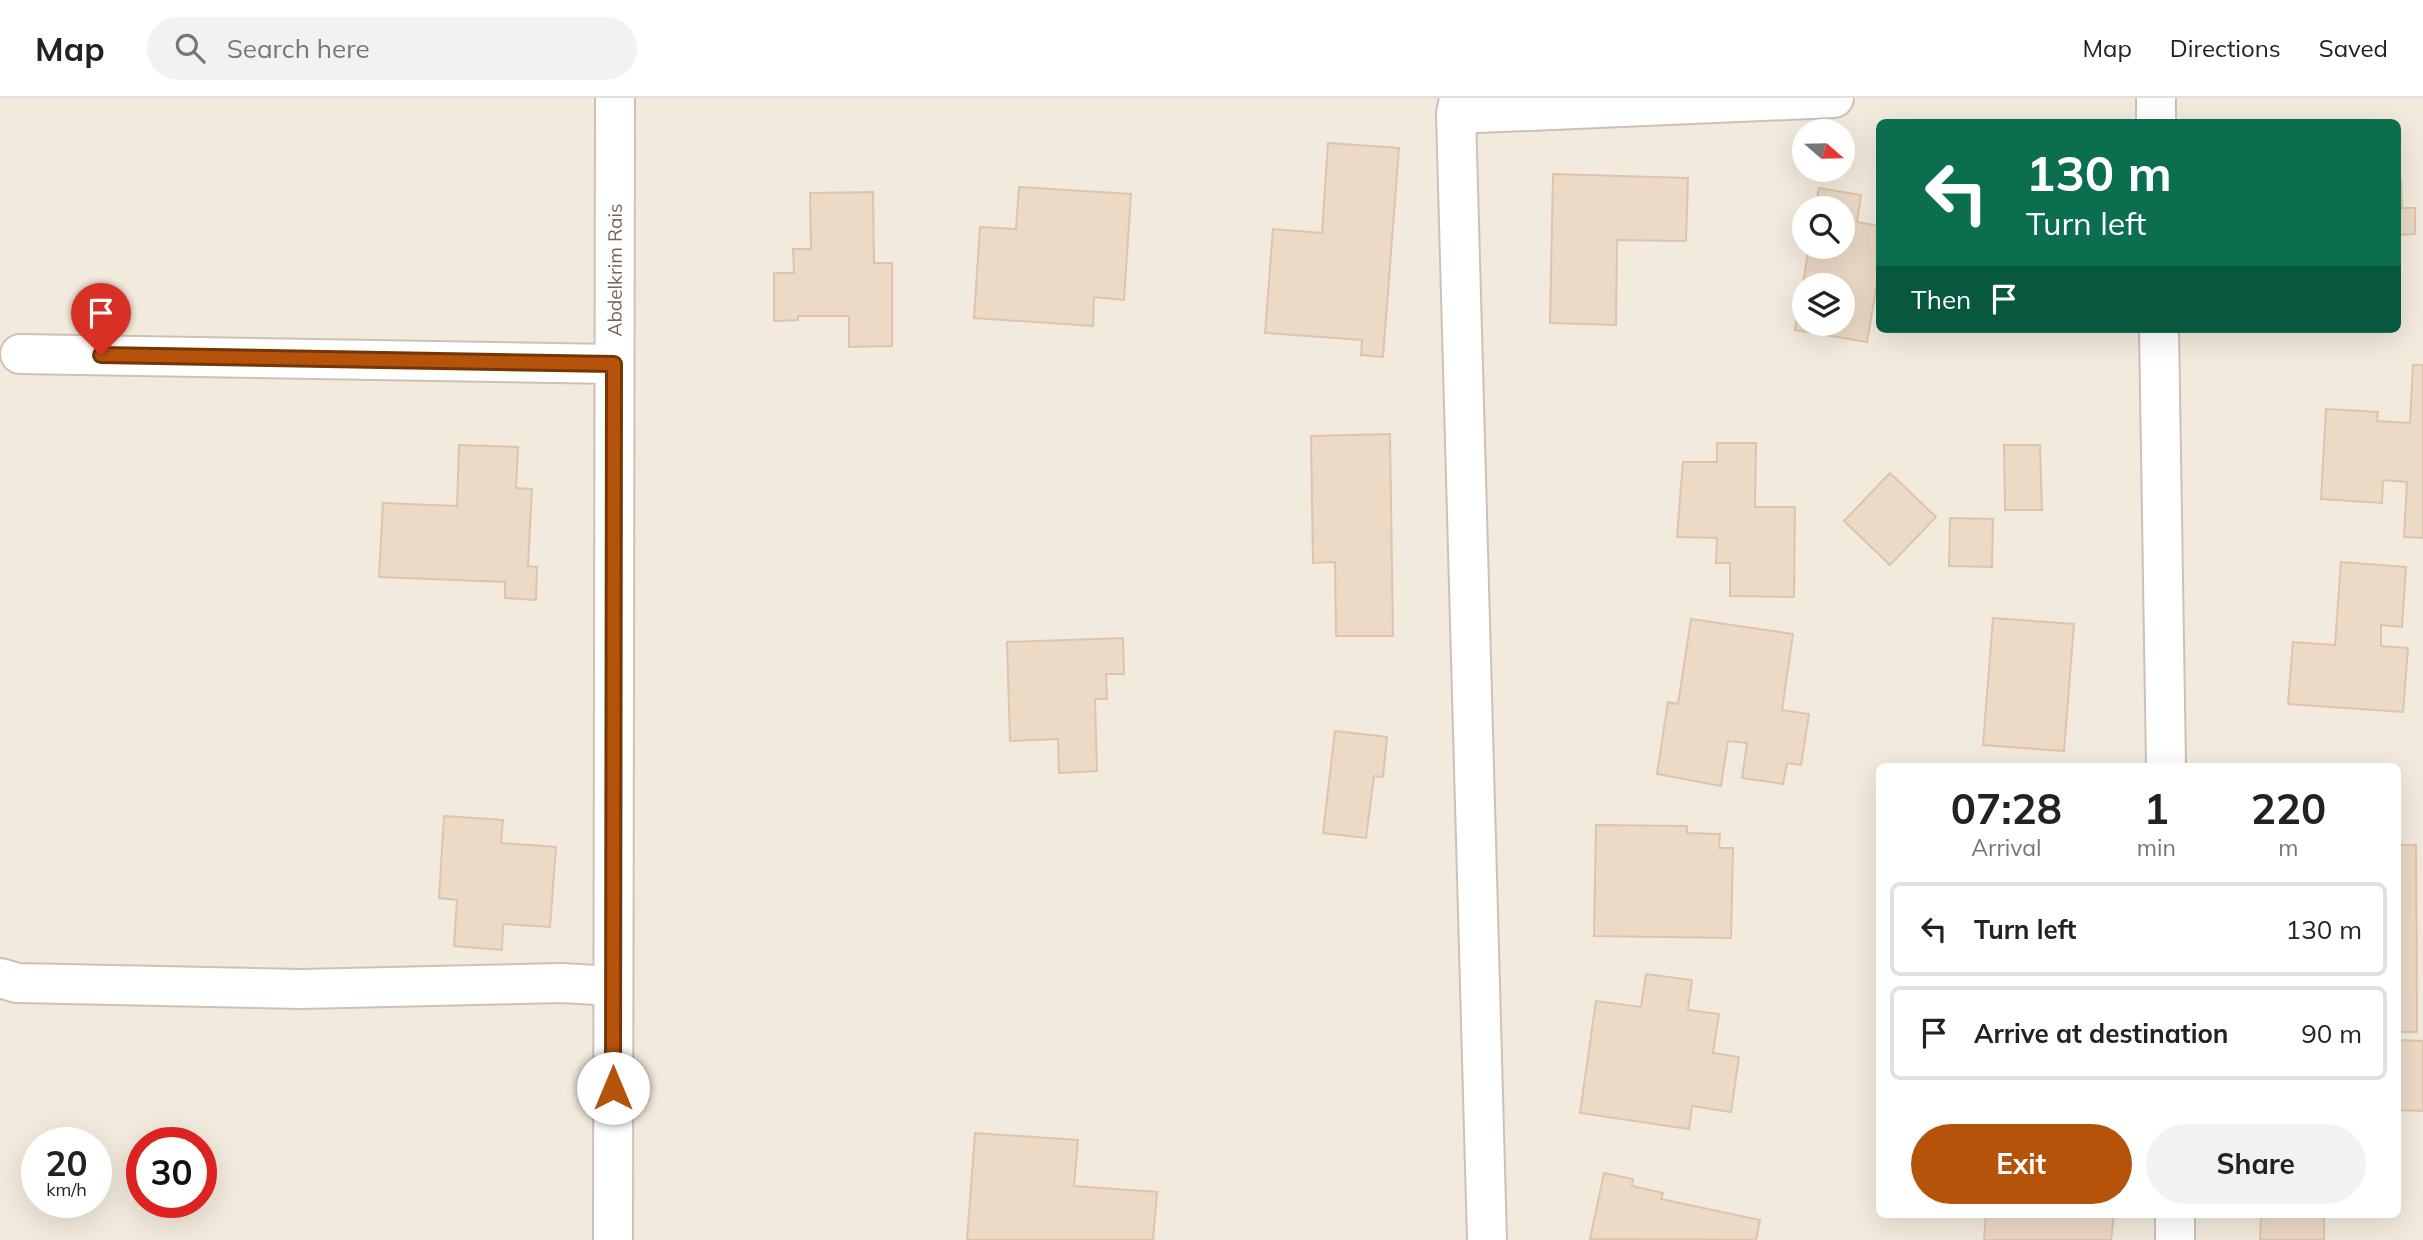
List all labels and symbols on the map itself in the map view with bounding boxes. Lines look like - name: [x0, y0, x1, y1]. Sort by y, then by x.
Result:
- north arrow: [1792, 119, 1855, 182]
- street label: Abdelkrim Rais: [603, 203, 627, 337]
- pin: [71, 283, 131, 355]
- position arrow: [576, 1051, 650, 1125]
- speed limit sign: 30: [126, 1127, 217, 1218]

